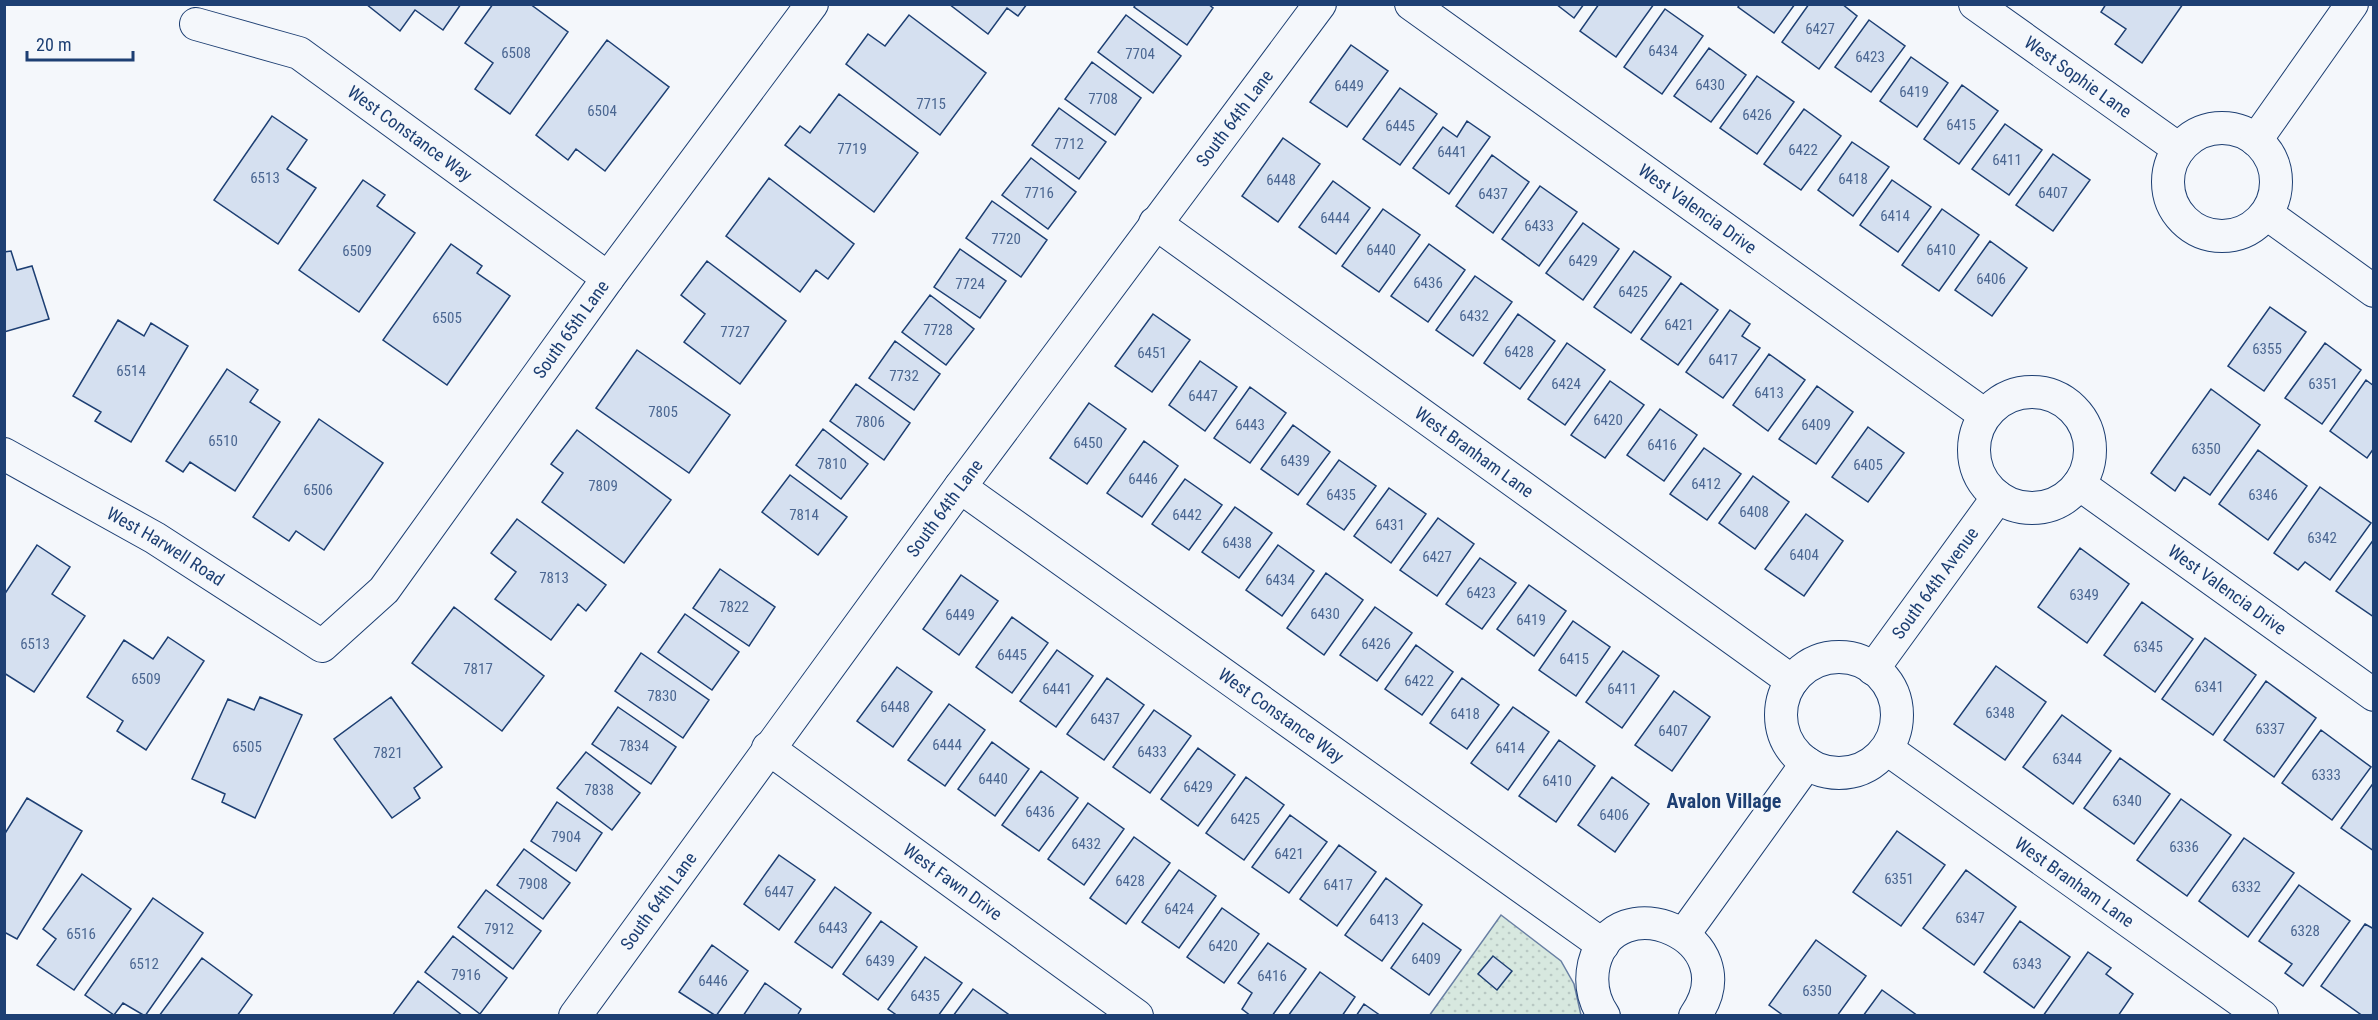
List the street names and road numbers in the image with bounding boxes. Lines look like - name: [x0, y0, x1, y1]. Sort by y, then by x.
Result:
- street label: West Sophie Lane: [2020, 31, 2136, 122]
- street label: South 64th Lane: [1191, 65, 1277, 171]
- street label: West Constance Way: [344, 81, 477, 186]
- street label: West Valencia Drive: [1634, 159, 1761, 258]
- street label: South 65th Lane: [528, 276, 613, 382]
- street label: West Branham Lane: [1411, 402, 1538, 502]
- street label: South 64th Lane: [902, 455, 987, 561]
- street label: West Harwell Road: [103, 502, 228, 590]
- street label: South 64th Avenue: [1887, 523, 1983, 643]
- street label: West Valencia Drive: [2164, 540, 2291, 639]
- street label: West Constance Way: [1215, 663, 1348, 767]
- street label: West Branham Lane: [2011, 832, 2138, 932]
- street label: West Fawn Drive: [899, 839, 1006, 924]
- street label: South 64th Lane: [616, 848, 701, 954]

